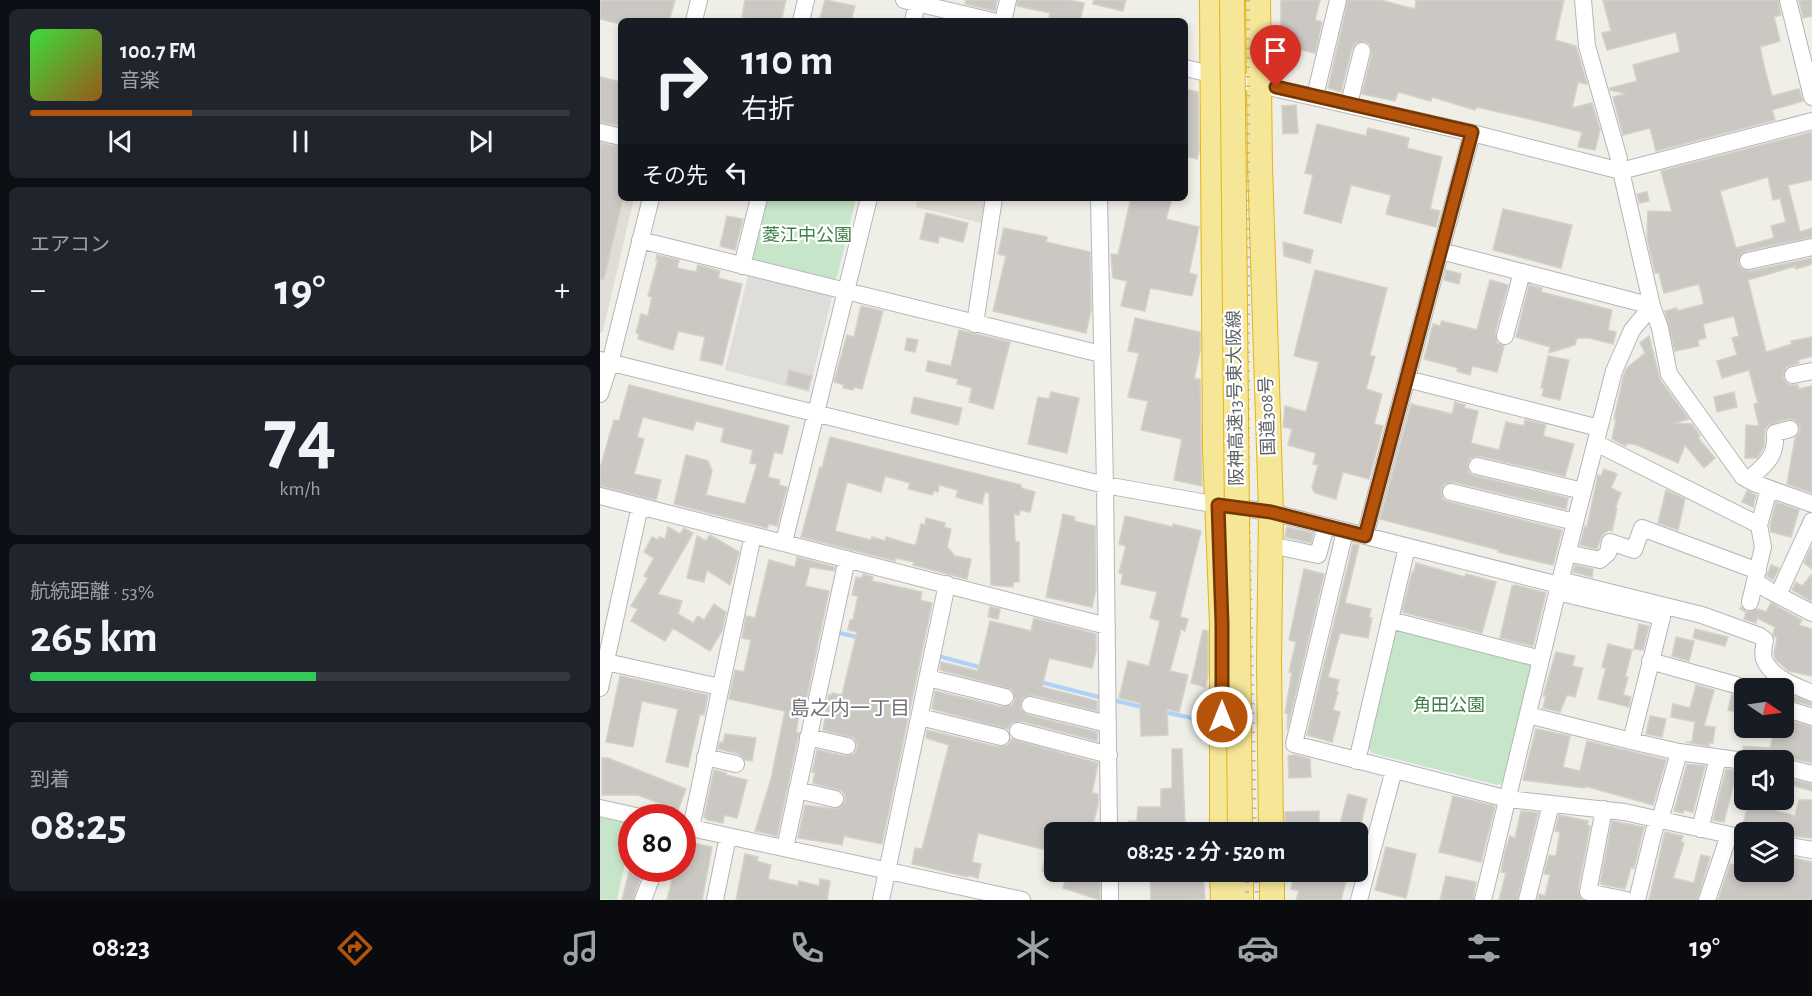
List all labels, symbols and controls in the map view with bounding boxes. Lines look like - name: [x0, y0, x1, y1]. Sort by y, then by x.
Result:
- pin: [1250, 25, 1301, 87]
- icon: arrive: [1259, 34, 1292, 67]
- text: 100.7 FM: [120, 40, 196, 62]
- text: 110 m: [741, 40, 833, 82]
- icon: right: [642, 42, 720, 120]
- text: 音楽: [120, 71, 160, 91]
- text: 右折: [741, 96, 795, 123]
- icon: previous: [104, 125, 137, 158]
- icon: pause: [284, 125, 317, 158]
- icon: next: [464, 125, 497, 158]
- icon: left: [720, 156, 753, 189]
- text: その先: [642, 165, 708, 187]
- park label: 菱江中公園: [762, 226, 852, 245]
- text: エアコン: [30, 235, 110, 255]
- text: 19°: [274, 268, 326, 313]
- text: −: [30, 274, 46, 307]
- text: +: [554, 274, 570, 307]
- street label: 阪神高速13号東大阪線: [1223, 310, 1247, 486]
- street label: 国道308号: [1256, 376, 1278, 456]
- text: 74: [264, 399, 336, 477]
- text: km/h: [279, 479, 321, 499]
- text: 航続距離 · 53%: [30, 582, 154, 602]
- text: 265 km: [30, 615, 158, 660]
- north arrow: [1734, 678, 1794, 738]
- map controls: [1734, 678, 1794, 882]
- position arrow: [1190, 685, 1254, 749]
- park label: 角田公園: [1413, 695, 1485, 715]
- district label: 島之内一丁目: [790, 698, 910, 719]
- button: sound: [1734, 750, 1794, 810]
- text: 到着: [30, 770, 70, 790]
- text: 08:25: [30, 803, 127, 848]
- speed limit sign: 80: [618, 804, 696, 882]
- button: layers: [1734, 822, 1794, 882]
- text: 08:25 · 2 分 · 520 m: [1127, 841, 1285, 863]
- icon: directions: [334, 927, 376, 969]
- icon: music: [560, 927, 602, 969]
- icon: phone: [786, 927, 828, 969]
- icon: climate: [1012, 927, 1054, 969]
- icon: car: [1237, 927, 1279, 969]
- icon: filters: [1463, 927, 1505, 969]
- text: 08:23: [92, 934, 150, 961]
- text: 19°: [1689, 934, 1720, 961]

